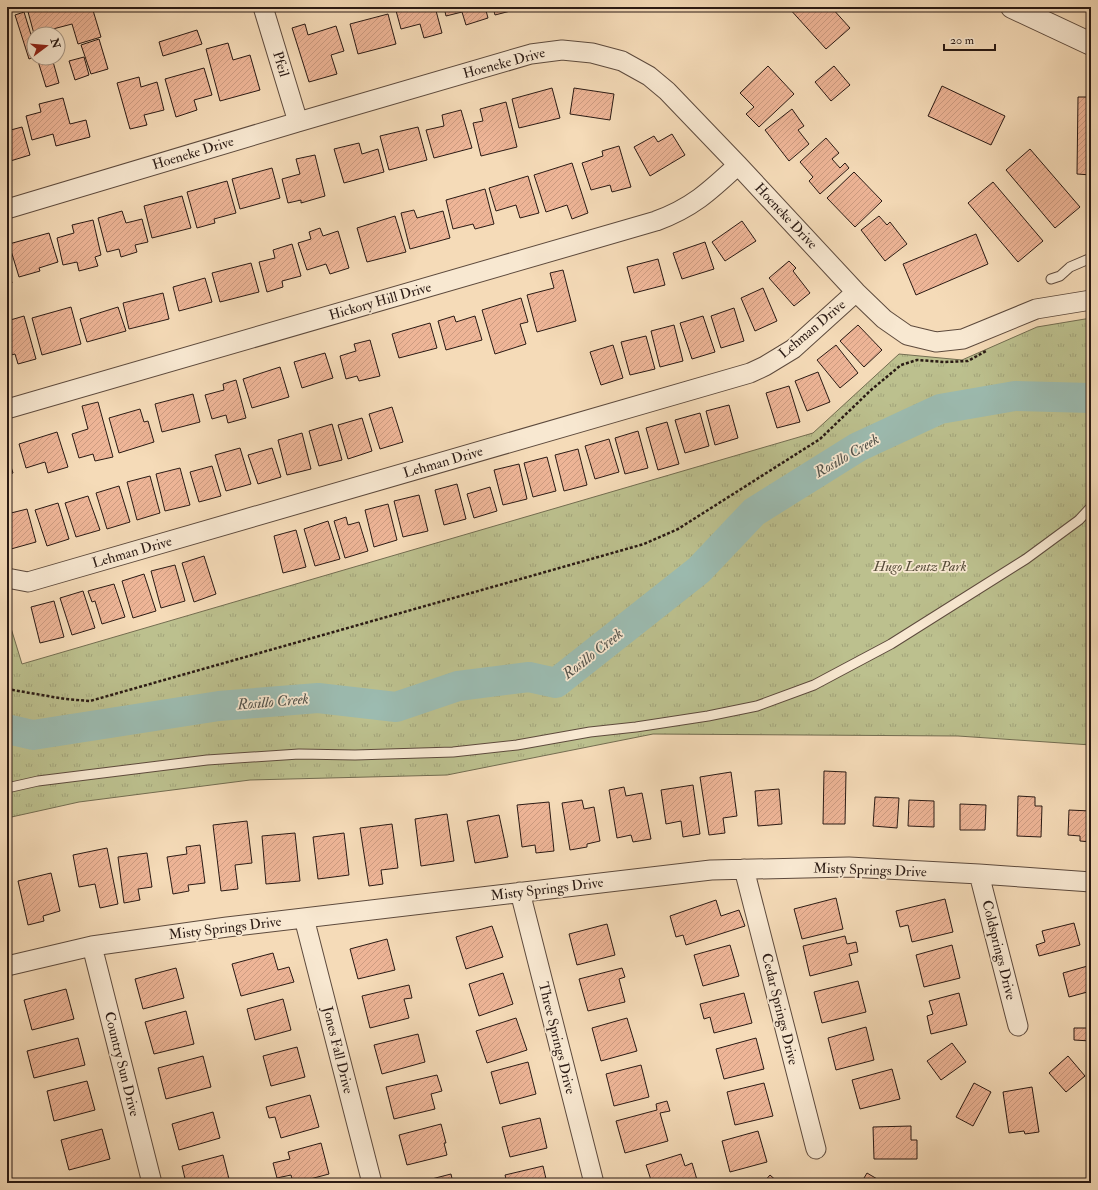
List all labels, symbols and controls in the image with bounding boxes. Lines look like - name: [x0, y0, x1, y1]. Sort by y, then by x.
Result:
- north arrow: [26, 26, 66, 66]
- scale bar: [944, 26, 995, 52]
- text: 20 m: [950, 33, 975, 48]
- text: N: [47, 36, 63, 51]
- street label: Hoeneke Drive: [461, 44, 547, 82]
- street label: Pfeil: [269, 49, 293, 79]
- street label: Hoeneke Drive: [150, 133, 236, 173]
- street label: Hoeneke Drive: [751, 179, 821, 253]
- street label: Hickory Hill Drive: [327, 278, 434, 325]
- street label: Lehman Drive: [775, 296, 849, 362]
- water label: Rosillo Creek: [810, 430, 883, 483]
- street label: Lehman Drive: [401, 442, 485, 481]
- street label: Lehman Drive: [90, 532, 174, 571]
- park label: Hugo Lentz Park: [872, 558, 967, 575]
- water label: Rosillo Creek: [558, 624, 627, 684]
- water label: Rosillo Creek: [236, 689, 309, 715]
- street label: Misty Springs Drive: [813, 860, 927, 881]
- street label: Misty Springs Drive: [490, 874, 605, 905]
- street label: Coldsprings Drive: [977, 898, 1020, 1002]
- street label: Misty Springs Drive: [168, 913, 283, 944]
- street label: Cedar Springs Drive: [757, 951, 802, 1067]
- street label: Three Springs Drive: [534, 980, 579, 1096]
- street label: Jones Fall Drive: [319, 1004, 357, 1096]
- street label: Country Sun Drive: [100, 1010, 143, 1119]

